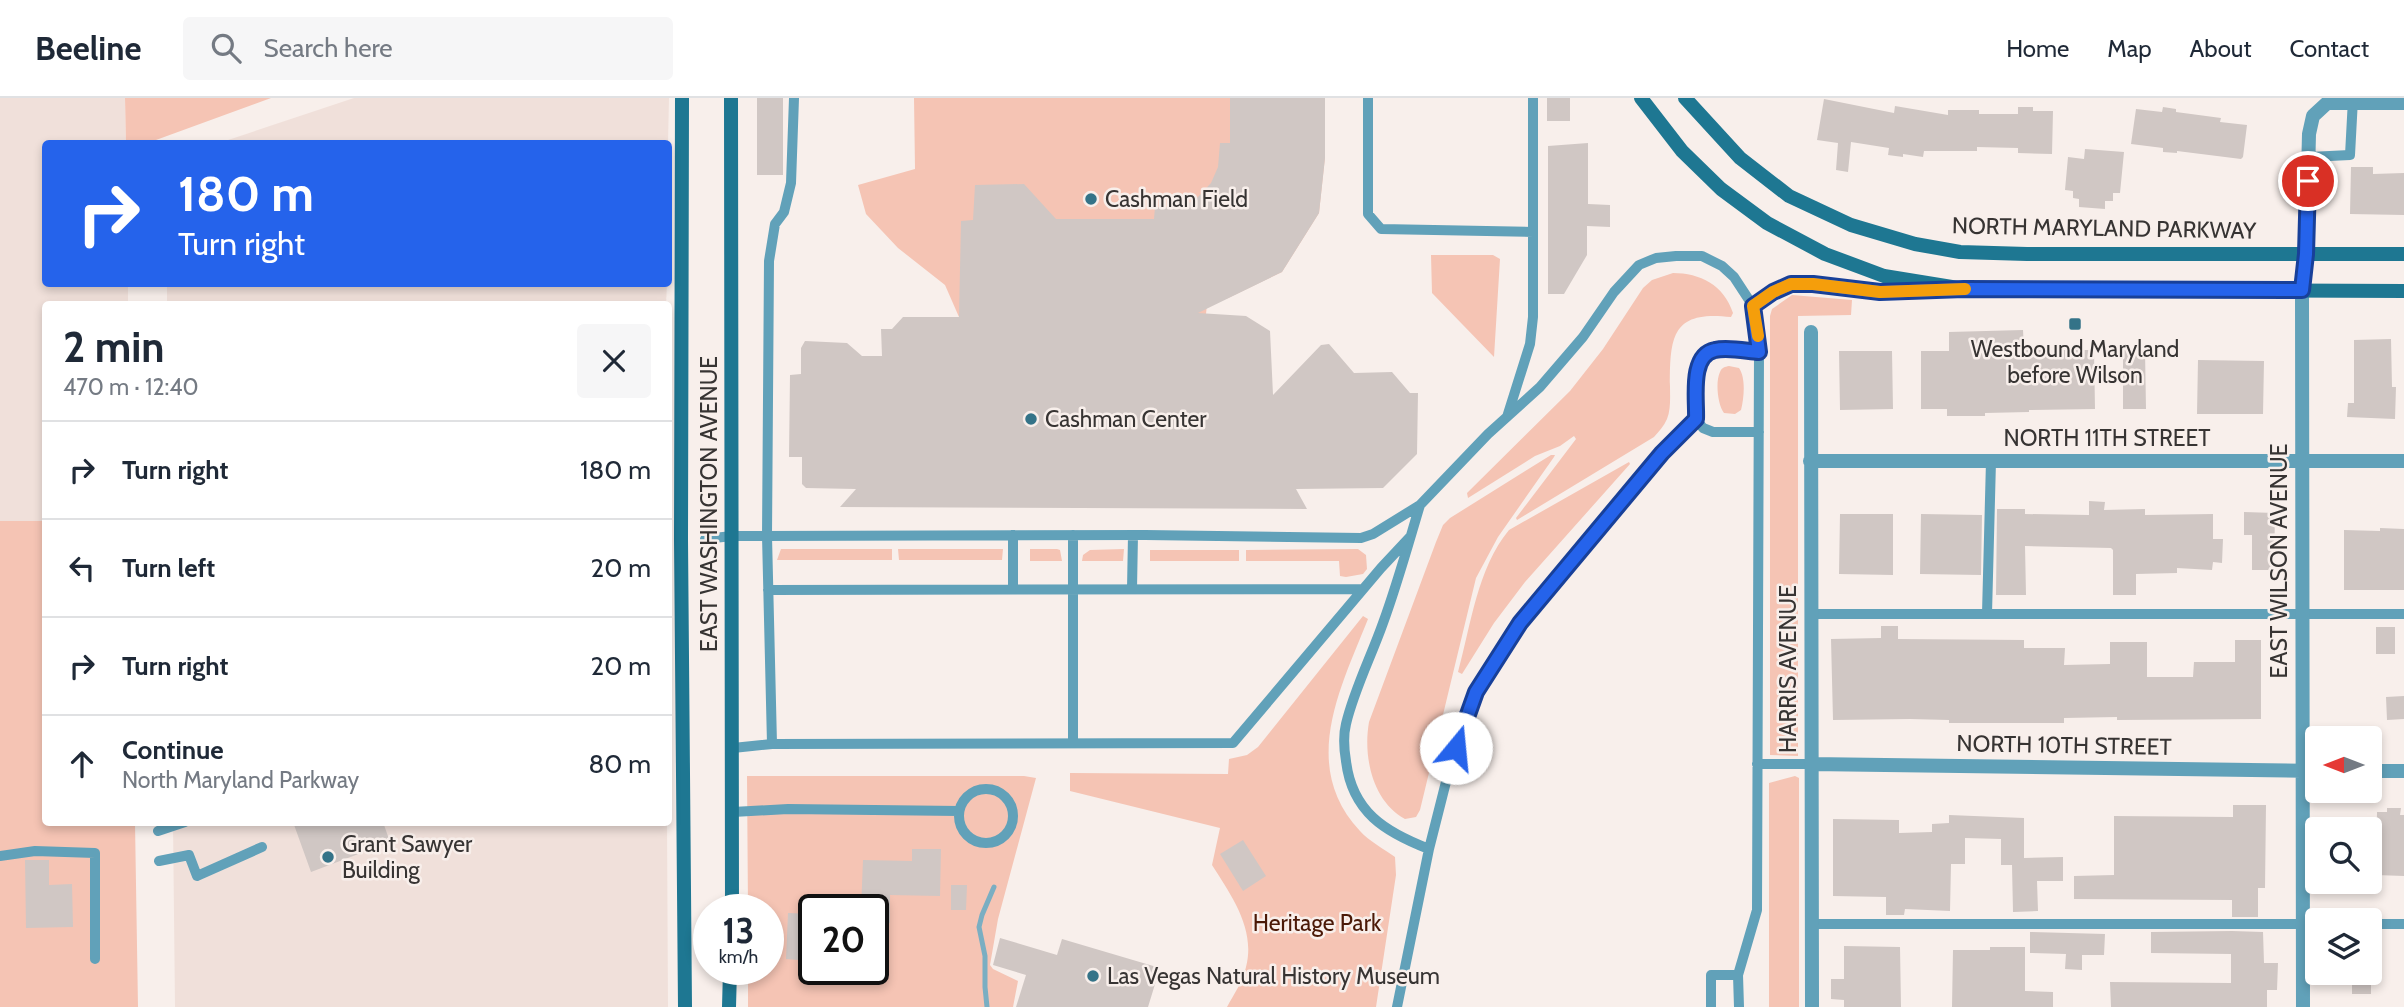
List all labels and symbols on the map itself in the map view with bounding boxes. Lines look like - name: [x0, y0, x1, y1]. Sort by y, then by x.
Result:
- pin: [2278, 151, 2338, 211]
- place label: Cashman Field: [1105, 185, 1248, 213]
- marker: Cashman Field: [1083, 191, 1099, 207]
- street label: NORTH MARYLAND PARKWAY: [1952, 211, 2257, 245]
- marker: Westbound Maryland before Wilson: [2067, 316, 2083, 332]
- place label: Westbound Maryland before Wilson: [1971, 335, 2179, 389]
- street label: EAST WASHINGTON AVENUE: [695, 356, 723, 652]
- place label: Cashman Center: [1045, 405, 1207, 433]
- marker: Cashman Center: [1023, 411, 1039, 427]
- street label: NORTH 11TH STREET: [2003, 424, 2211, 452]
- street label: EAST WILSON AVENUE: [2265, 444, 2293, 678]
- street label: HARRIS AVENUE: [1774, 585, 1802, 753]
- position arrow: [1419, 711, 1493, 785]
- north arrow: [2305, 726, 2382, 803]
- street label: NORTH 10TH STREET: [1956, 729, 2172, 761]
- place label: Grant Sawyer Building: [342, 830, 473, 884]
- marker: Grant Sawyer Building: [320, 849, 336, 865]
- speed limit sign: 20: [798, 894, 889, 985]
- park label: Heritage Park: [1253, 909, 1382, 937]
- place label: Las Vegas Natural History Museum: [1107, 962, 1440, 990]
- marker: Las Vegas Natural History Museum: [1085, 968, 1101, 984]

